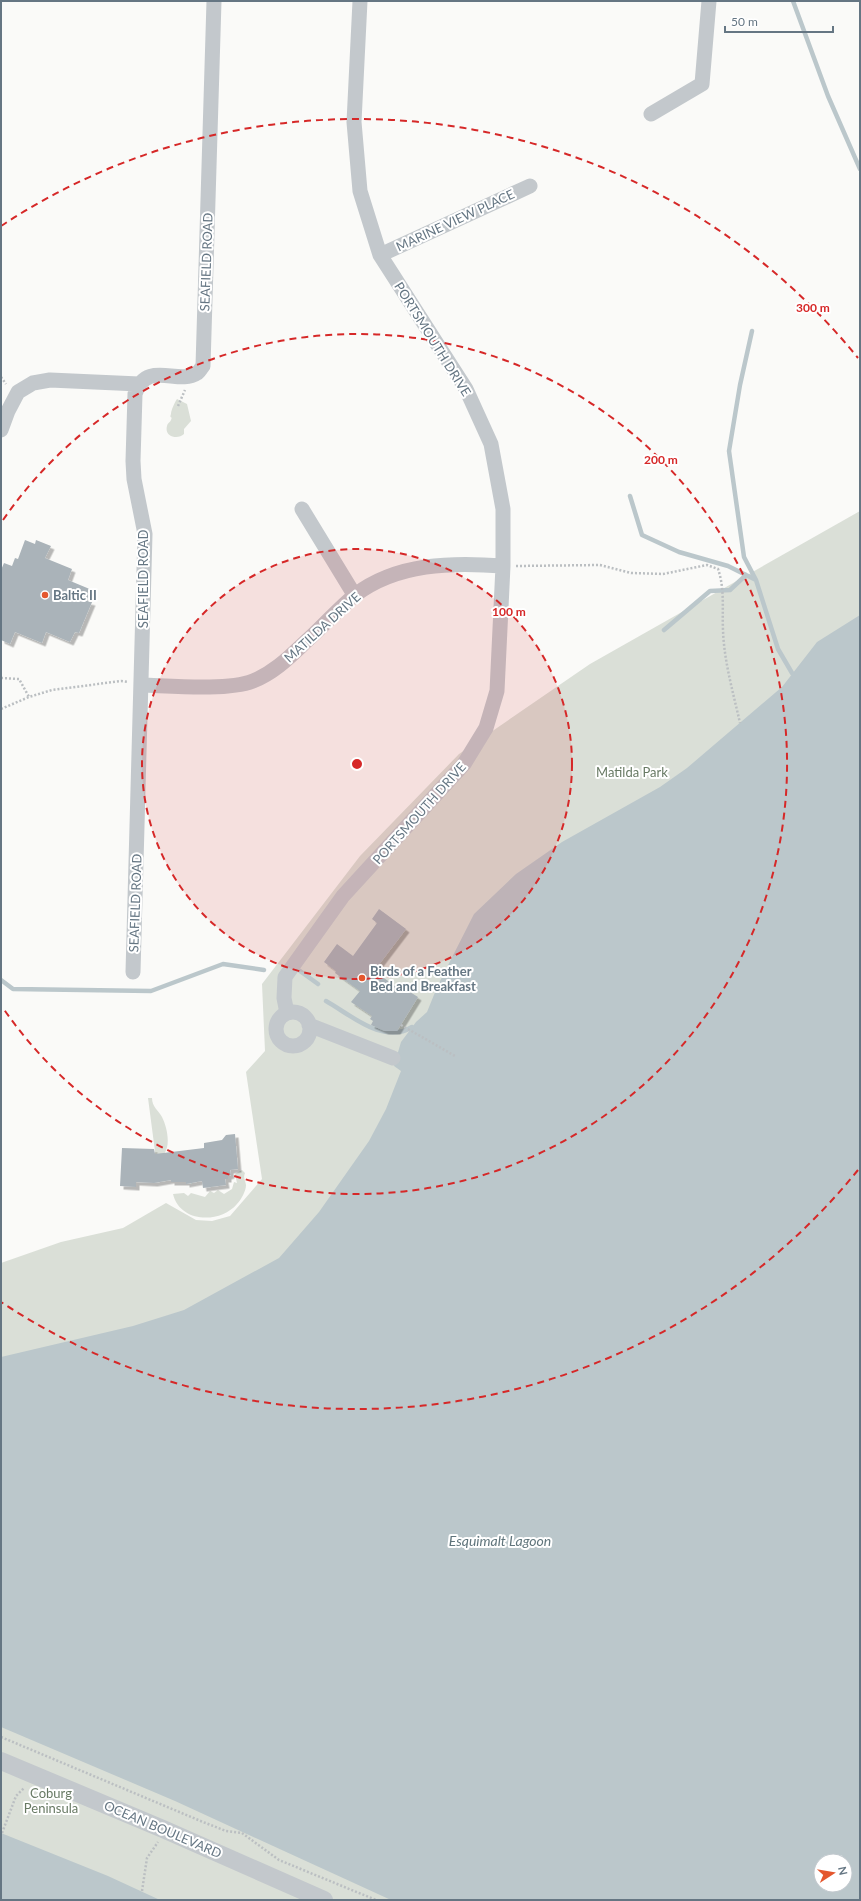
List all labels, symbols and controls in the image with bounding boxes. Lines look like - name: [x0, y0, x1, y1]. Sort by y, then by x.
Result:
- scale bar: [725, 8, 833, 34]
- text: 50 m: [731, 14, 758, 29]
- street label: MARINE VIEW PLACE: [393, 186, 517, 254]
- street label: SEAFIELD ROAD: [196, 212, 216, 312]
- street label: PORTSMOUTH DRIVE: [391, 279, 475, 399]
- text: 300 m: [796, 300, 830, 315]
- text: 200 m: [644, 452, 678, 467]
- street label: SEAFIELD ROAD: [135, 530, 151, 628]
- place label: Baltic II: [53, 587, 97, 603]
- street label: MATILDA DRIVE: [281, 589, 363, 665]
- marker: Baltic II: [40, 590, 50, 600]
- text: 100 m: [492, 604, 526, 619]
- centre of rings: [350, 757, 364, 771]
- street label: PORTSMOUTH DRIVE: [369, 759, 469, 867]
- park label: Matilda Park: [596, 764, 668, 780]
- street label: SEAFIELD ROAD: [125, 853, 145, 953]
- place label: Birds of a Feather Bed and Breakfast: [370, 963, 476, 994]
- marker: Birds of a Feather Bed and Breakfast: [357, 973, 367, 983]
- water label: Esquimalt Lagoon: [449, 1532, 551, 1549]
- park label: Coburg Peninsula: [24, 1785, 78, 1816]
- street label: OCEAN BOULEVARD: [102, 1797, 224, 1861]
- north arrow: [813, 1853, 853, 1893]
- text: N: [836, 1865, 851, 1876]

